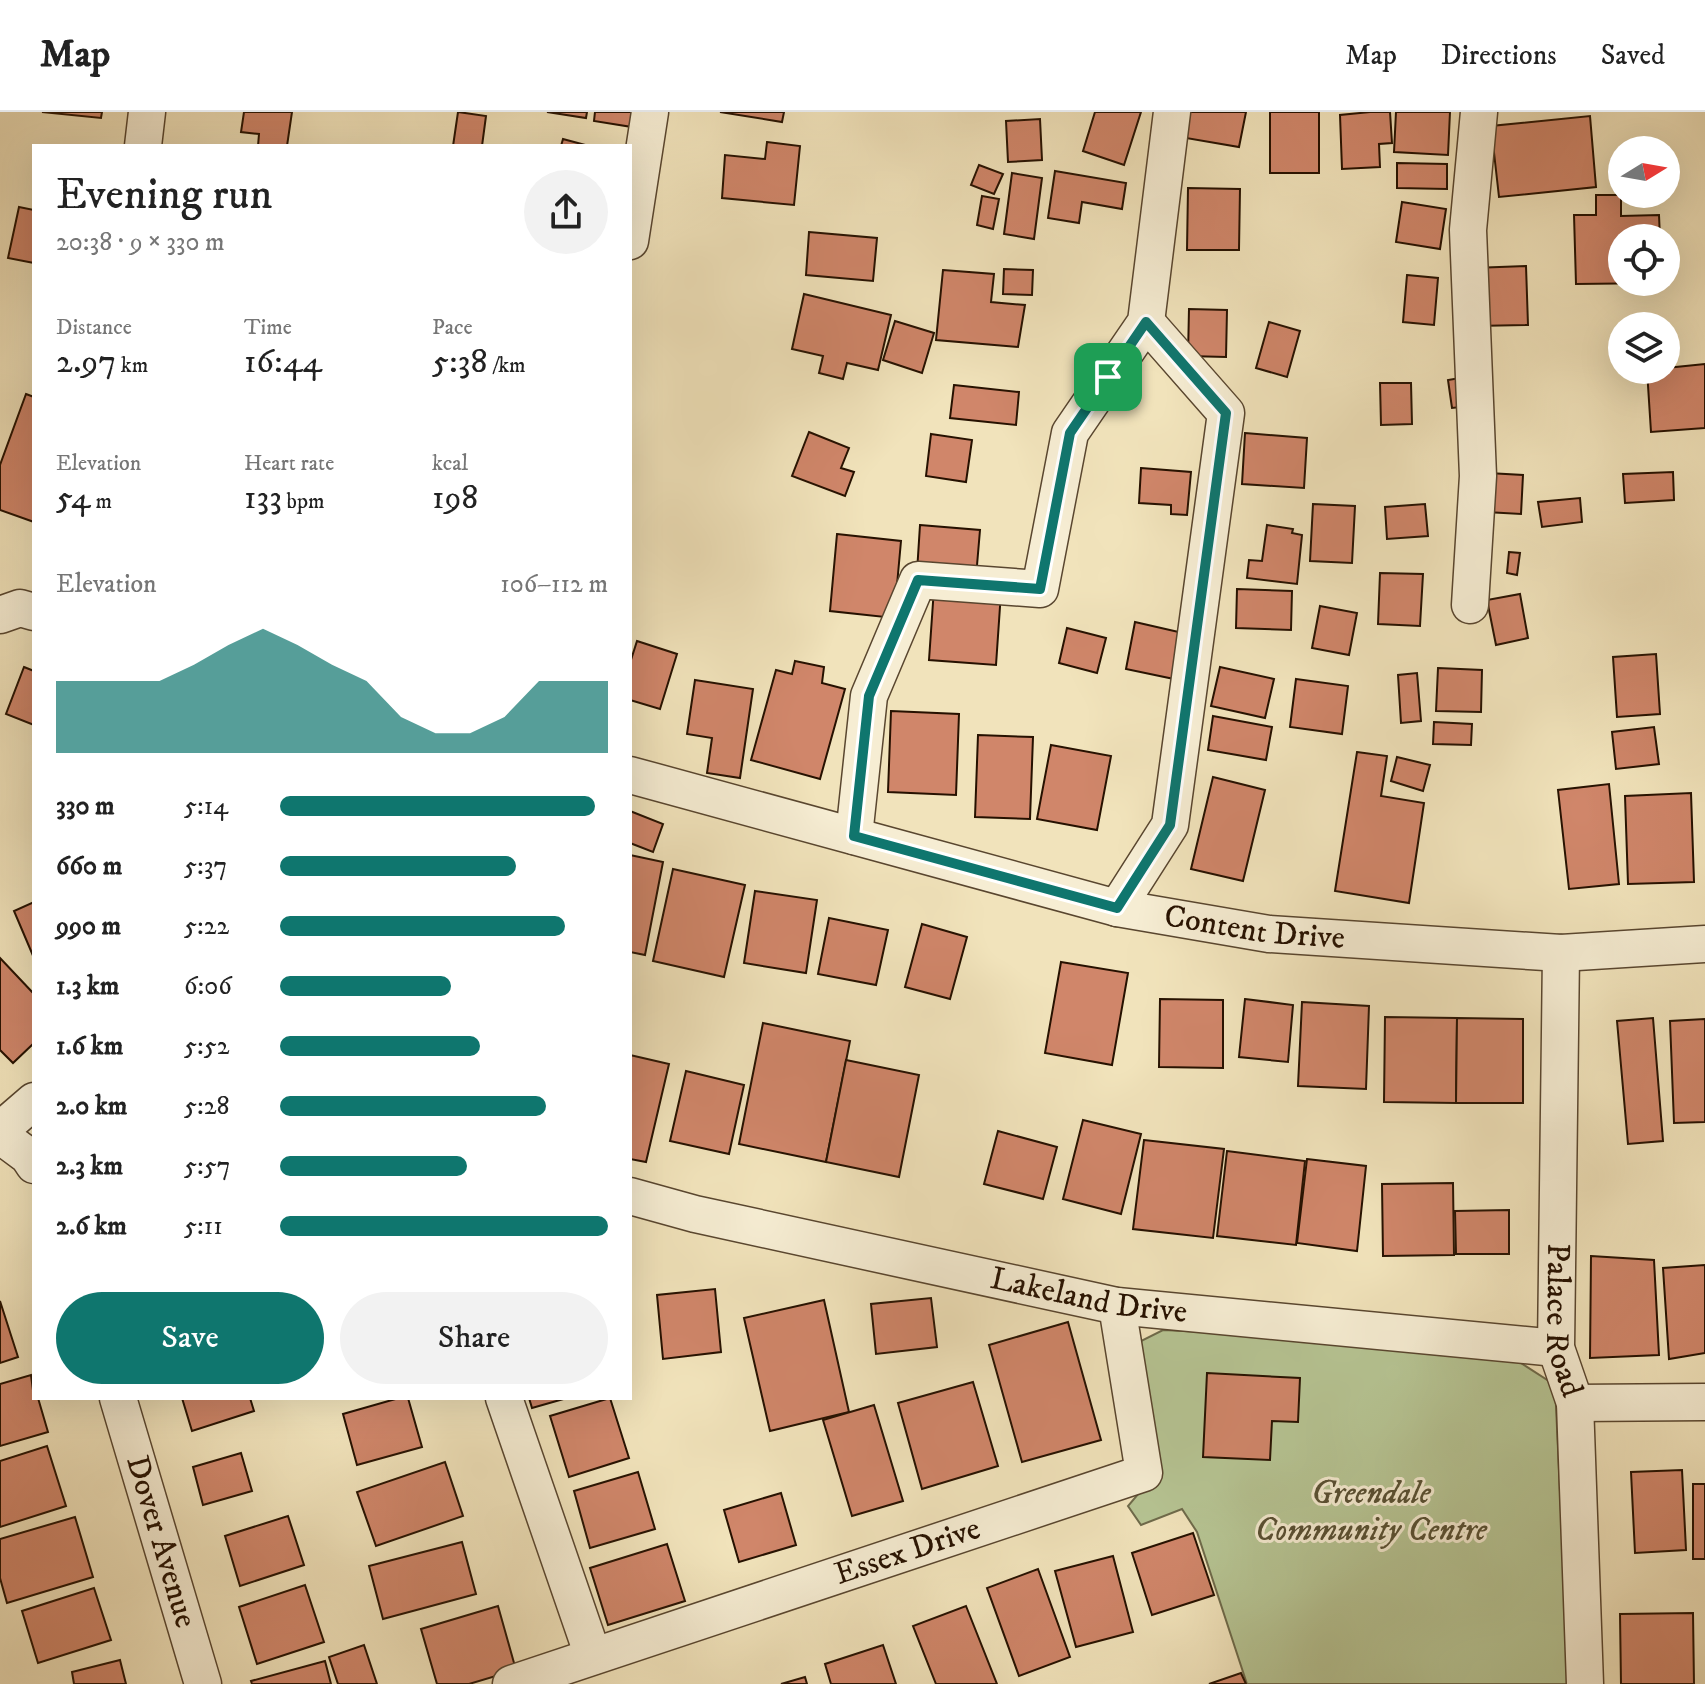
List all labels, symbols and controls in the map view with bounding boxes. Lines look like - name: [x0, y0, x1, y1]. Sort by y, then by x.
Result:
- text: Map: [40, 31, 110, 79]
- text: Map: [1345, 38, 1397, 73]
- text: Directions: [1441, 38, 1557, 73]
- text: Saved: [1601, 38, 1665, 73]
- north arrow: [1608, 136, 1680, 208]
- map controls: [1608, 136, 1680, 384]
- text: Evening run: [56, 168, 273, 223]
- button: share: [524, 170, 608, 254]
- button: locate: [1608, 224, 1680, 296]
- text: 20:38 · 9 × 330 m: [56, 226, 225, 259]
- button: layers: [1608, 312, 1680, 384]
- text: Distance: [56, 314, 132, 341]
- text: Time: [244, 314, 292, 341]
- text: Pace: [432, 314, 473, 341]
- text: 2.97: [56, 341, 116, 383]
- text: 16:44: [244, 341, 322, 383]
- text: 5:38: [432, 341, 487, 383]
- pin: [1074, 343, 1142, 411]
- text: km: [116, 352, 148, 379]
- text: /km: [487, 352, 526, 379]
- icon: arrive: [1086, 355, 1130, 399]
- text: Elevation: [56, 450, 141, 477]
- text: Heart rate: [244, 450, 334, 477]
- text: kcal: [432, 450, 468, 477]
- text: 54: [56, 477, 91, 519]
- text: 133: [244, 477, 282, 519]
- text: 198: [432, 477, 478, 519]
- text: m: [91, 488, 112, 515]
- text: bpm: [282, 488, 324, 515]
- text: Elevation: [56, 568, 157, 601]
- text: 106–112 m: [500, 568, 608, 601]
- text: 330 m: [56, 790, 115, 823]
- text: 5:14: [184, 790, 228, 823]
- text: 660 m: [56, 850, 122, 883]
- text: 5:37: [184, 850, 227, 883]
- street label: Content Drive: [1161, 896, 1346, 959]
- text: 990 m: [56, 910, 121, 943]
- text: 5:22: [184, 910, 229, 943]
- text: 1.3 km: [56, 970, 119, 1003]
- text: 6:06: [184, 970, 232, 1003]
- text: 1.6 km: [56, 1030, 123, 1063]
- text: 5:52: [184, 1030, 229, 1063]
- text: 2.0 km: [56, 1090, 127, 1123]
- text: 5:28: [184, 1090, 230, 1123]
- text: 2.3 km: [56, 1150, 123, 1183]
- text: 5:57: [184, 1150, 230, 1183]
- text: 2.6 km: [56, 1210, 127, 1243]
- text: 5:11: [184, 1210, 223, 1243]
- street label: Palace Road: [1536, 1243, 1591, 1403]
- street label: Lakeland Drive: [987, 1259, 1189, 1333]
- button: Save: [56, 1292, 324, 1384]
- button: Share: [340, 1292, 608, 1384]
- street label: Dover Avenue: [116, 1451, 205, 1633]
- park label: Greendale Community Centre: [1255, 1474, 1488, 1551]
- street label: Essex Drive: [830, 1509, 986, 1595]

